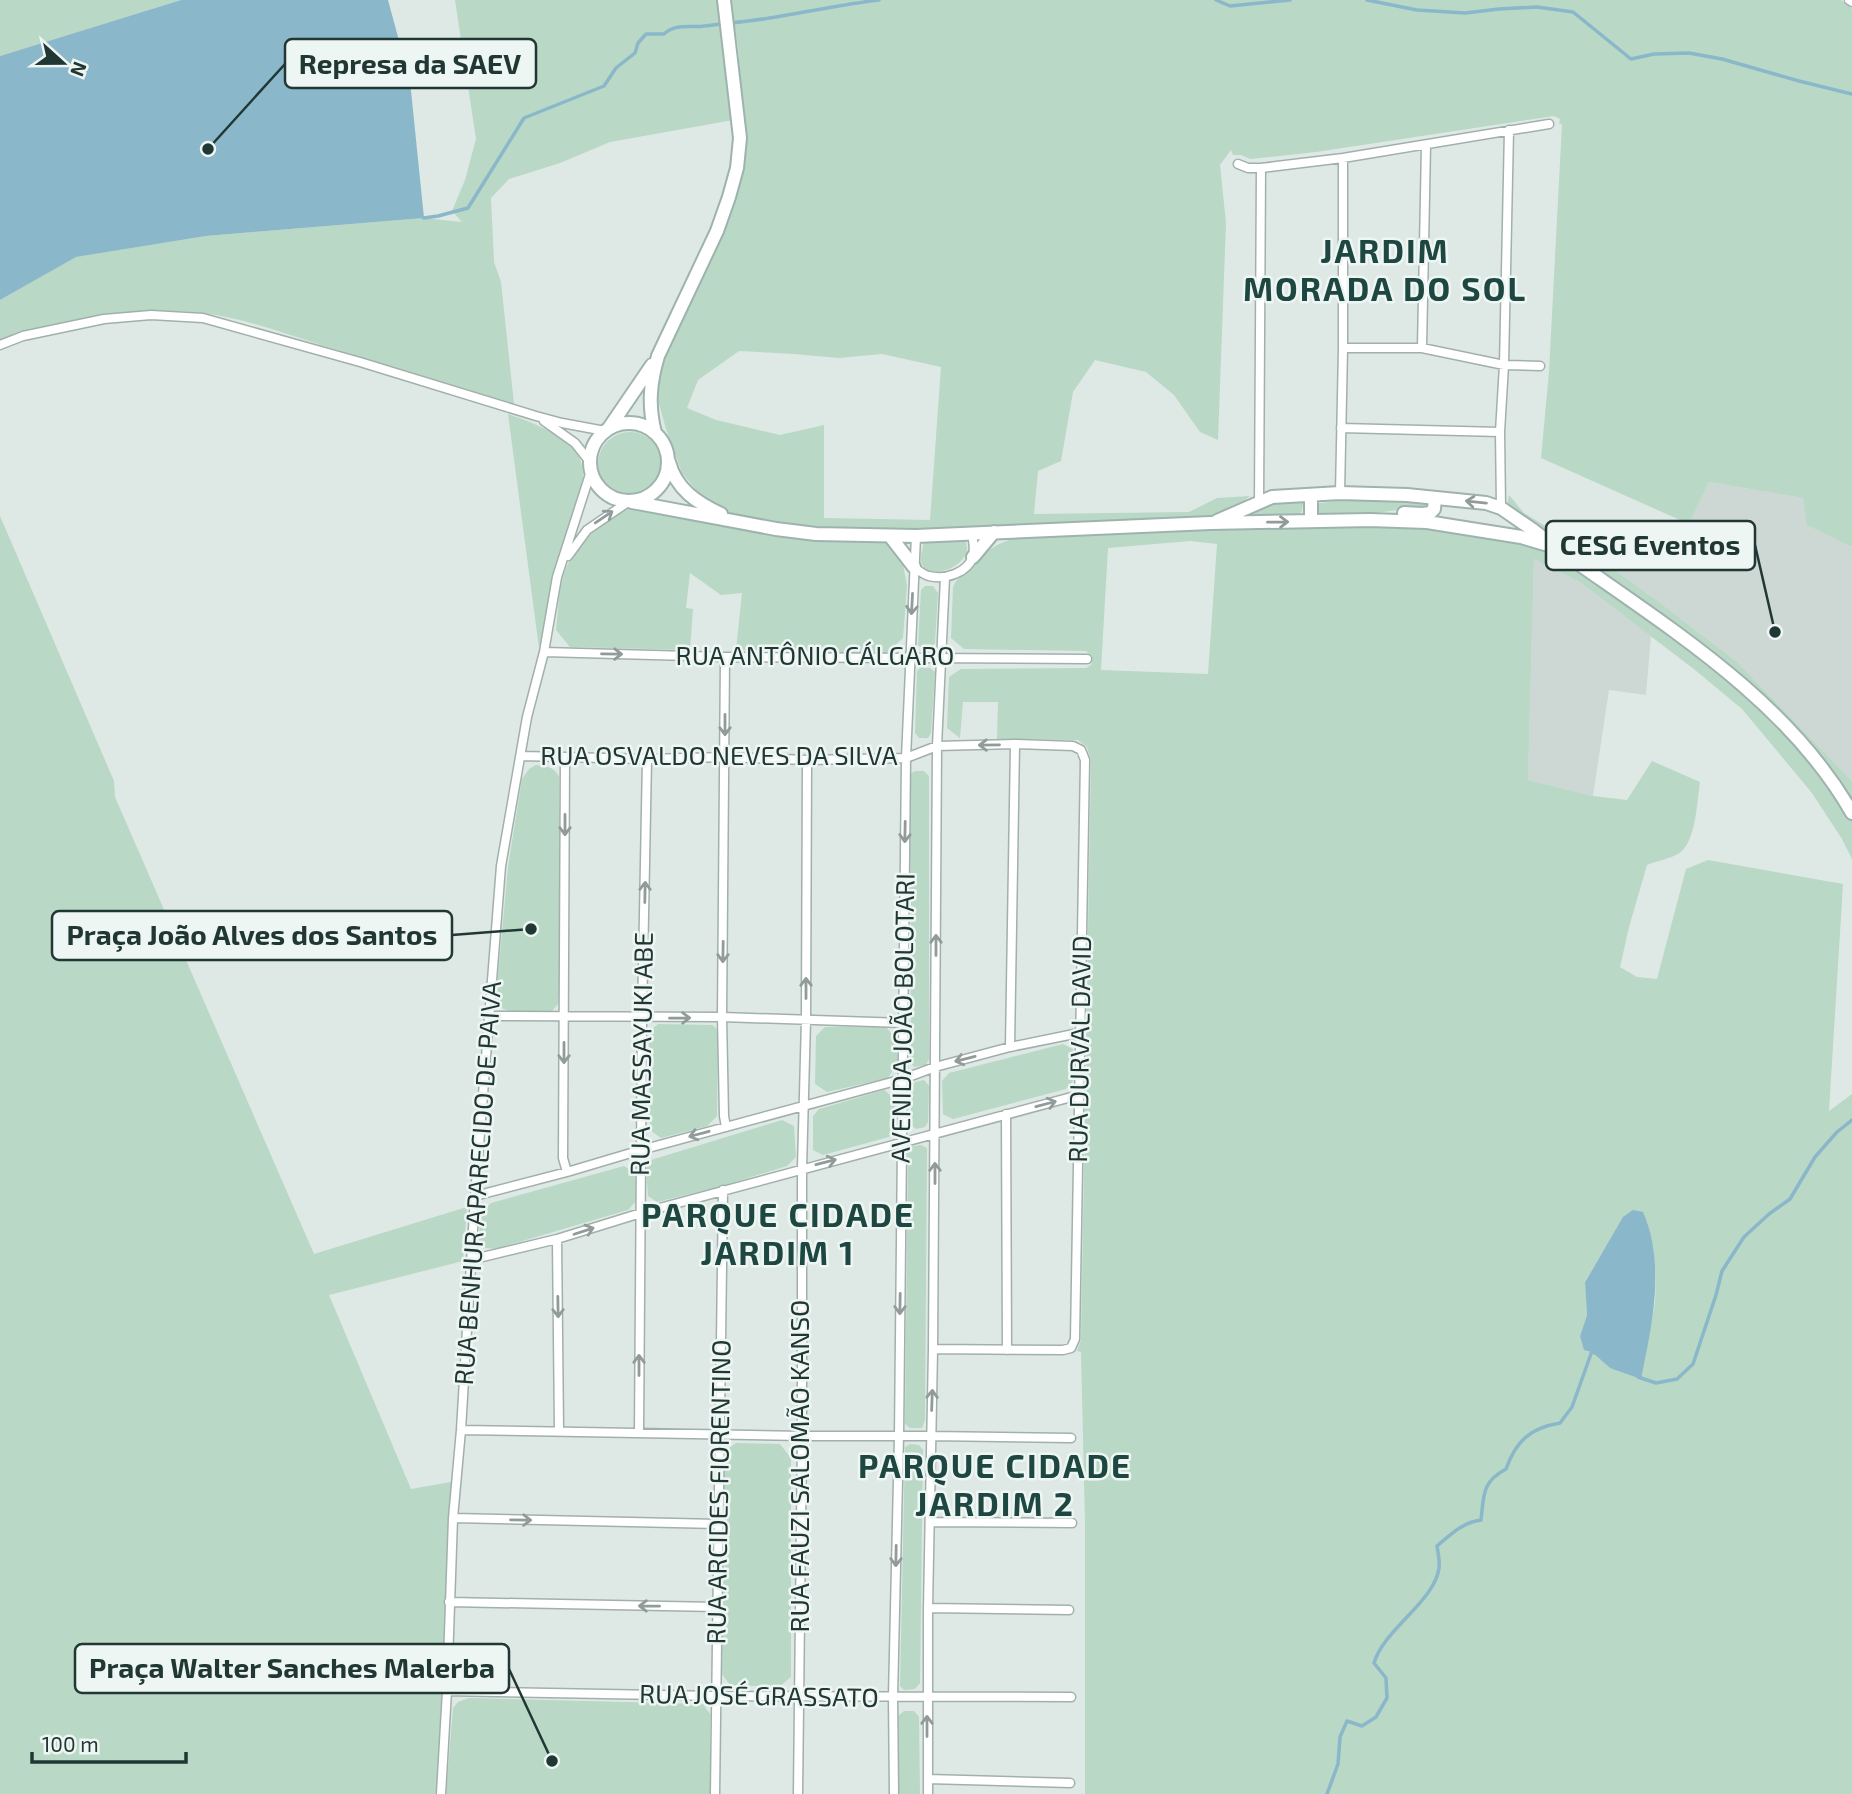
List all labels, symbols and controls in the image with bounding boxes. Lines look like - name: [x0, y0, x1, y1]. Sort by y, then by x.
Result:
- north arrow: [28, 28, 98, 98]
- callout: Represa da SAEV: [285, 39, 536, 88]
- text: Represa da SAEV: [299, 46, 521, 80]
- text: N: [66, 59, 93, 80]
- district label: JARDIM MORADA DO SOL: [1243, 230, 1527, 308]
- one-way arrow: [1465, 496, 1488, 509]
- one-way arrow: [594, 510, 613, 525]
- one-way arrow: [1266, 515, 1289, 529]
- callout: CESG Eventos: [1546, 521, 1755, 570]
- text: CESG Eventos: [1560, 527, 1740, 561]
- one-way arrow: [906, 593, 919, 616]
- street label: RUA ANTÔNIO CÁLGARO: [676, 639, 954, 670]
- one-way arrow: [600, 647, 623, 661]
- one-way arrow: [718, 713, 732, 736]
- one-way arrow: [978, 738, 1001, 751]
- street label: RUA OSVALDO NEVES DA SILVA: [540, 739, 898, 770]
- one-way arrow: [558, 814, 572, 837]
- one-way arrow: [899, 820, 912, 843]
- street label: AVENIDA JOÃO BOLOTARI: [883, 873, 920, 1163]
- one-way arrow: [638, 881, 651, 904]
- callout: Praça João Alves dos Santos: [52, 911, 452, 960]
- text: Praça João Alves dos Santos: [67, 917, 437, 952]
- street label: RUA MASSAYUKI ABE: [623, 932, 658, 1176]
- one-way arrow: [929, 934, 943, 957]
- street label: RUA DURVAL DAVID: [1061, 935, 1096, 1163]
- one-way arrow: [716, 941, 730, 964]
- one-way arrow: [799, 977, 813, 1000]
- street label: RUA BENHUR APARECIDO DE PAIVA: [447, 980, 506, 1386]
- one-way arrow: [668, 1011, 691, 1025]
- one-way arrow: [557, 1041, 571, 1064]
- one-way arrow: [954, 1053, 977, 1066]
- one-way arrow: [1034, 1097, 1057, 1110]
- one-way arrow: [688, 1128, 711, 1141]
- one-way arrow: [814, 1155, 837, 1168]
- one-way arrow: [928, 1162, 941, 1185]
- district label: PARQUE CIDADE JARDIM 1: [641, 1194, 915, 1272]
- one-way arrow: [573, 1223, 595, 1236]
- one-way arrow: [893, 1293, 907, 1316]
- one-way arrow: [551, 1296, 564, 1319]
- street label: RUA FAUZI SALOMÃO KANSO: [783, 1300, 814, 1632]
- street label: RUA ARCIDES FIORENTINO: [699, 1339, 736, 1645]
- one-way arrow: [632, 1353, 646, 1376]
- one-way arrow: [925, 1389, 939, 1412]
- district label: PARQUE CIDADE JARDIM 2: [858, 1445, 1132, 1523]
- one-way arrow: [509, 1513, 532, 1527]
- one-way arrow: [889, 1545, 903, 1568]
- one-way arrow: [638, 1599, 661, 1612]
- callout: Praça Walter Sanches Malerba: [75, 1644, 509, 1693]
- text: Praça Walter Sanches Malerba: [89, 1650, 495, 1685]
- street label: RUA JOSÉ GRASSATO: [639, 1677, 879, 1712]
- one-way arrow: [921, 1715, 934, 1738]
- scale bar: [32, 1720, 186, 1764]
- text: 100 m: [42, 1731, 99, 1756]

